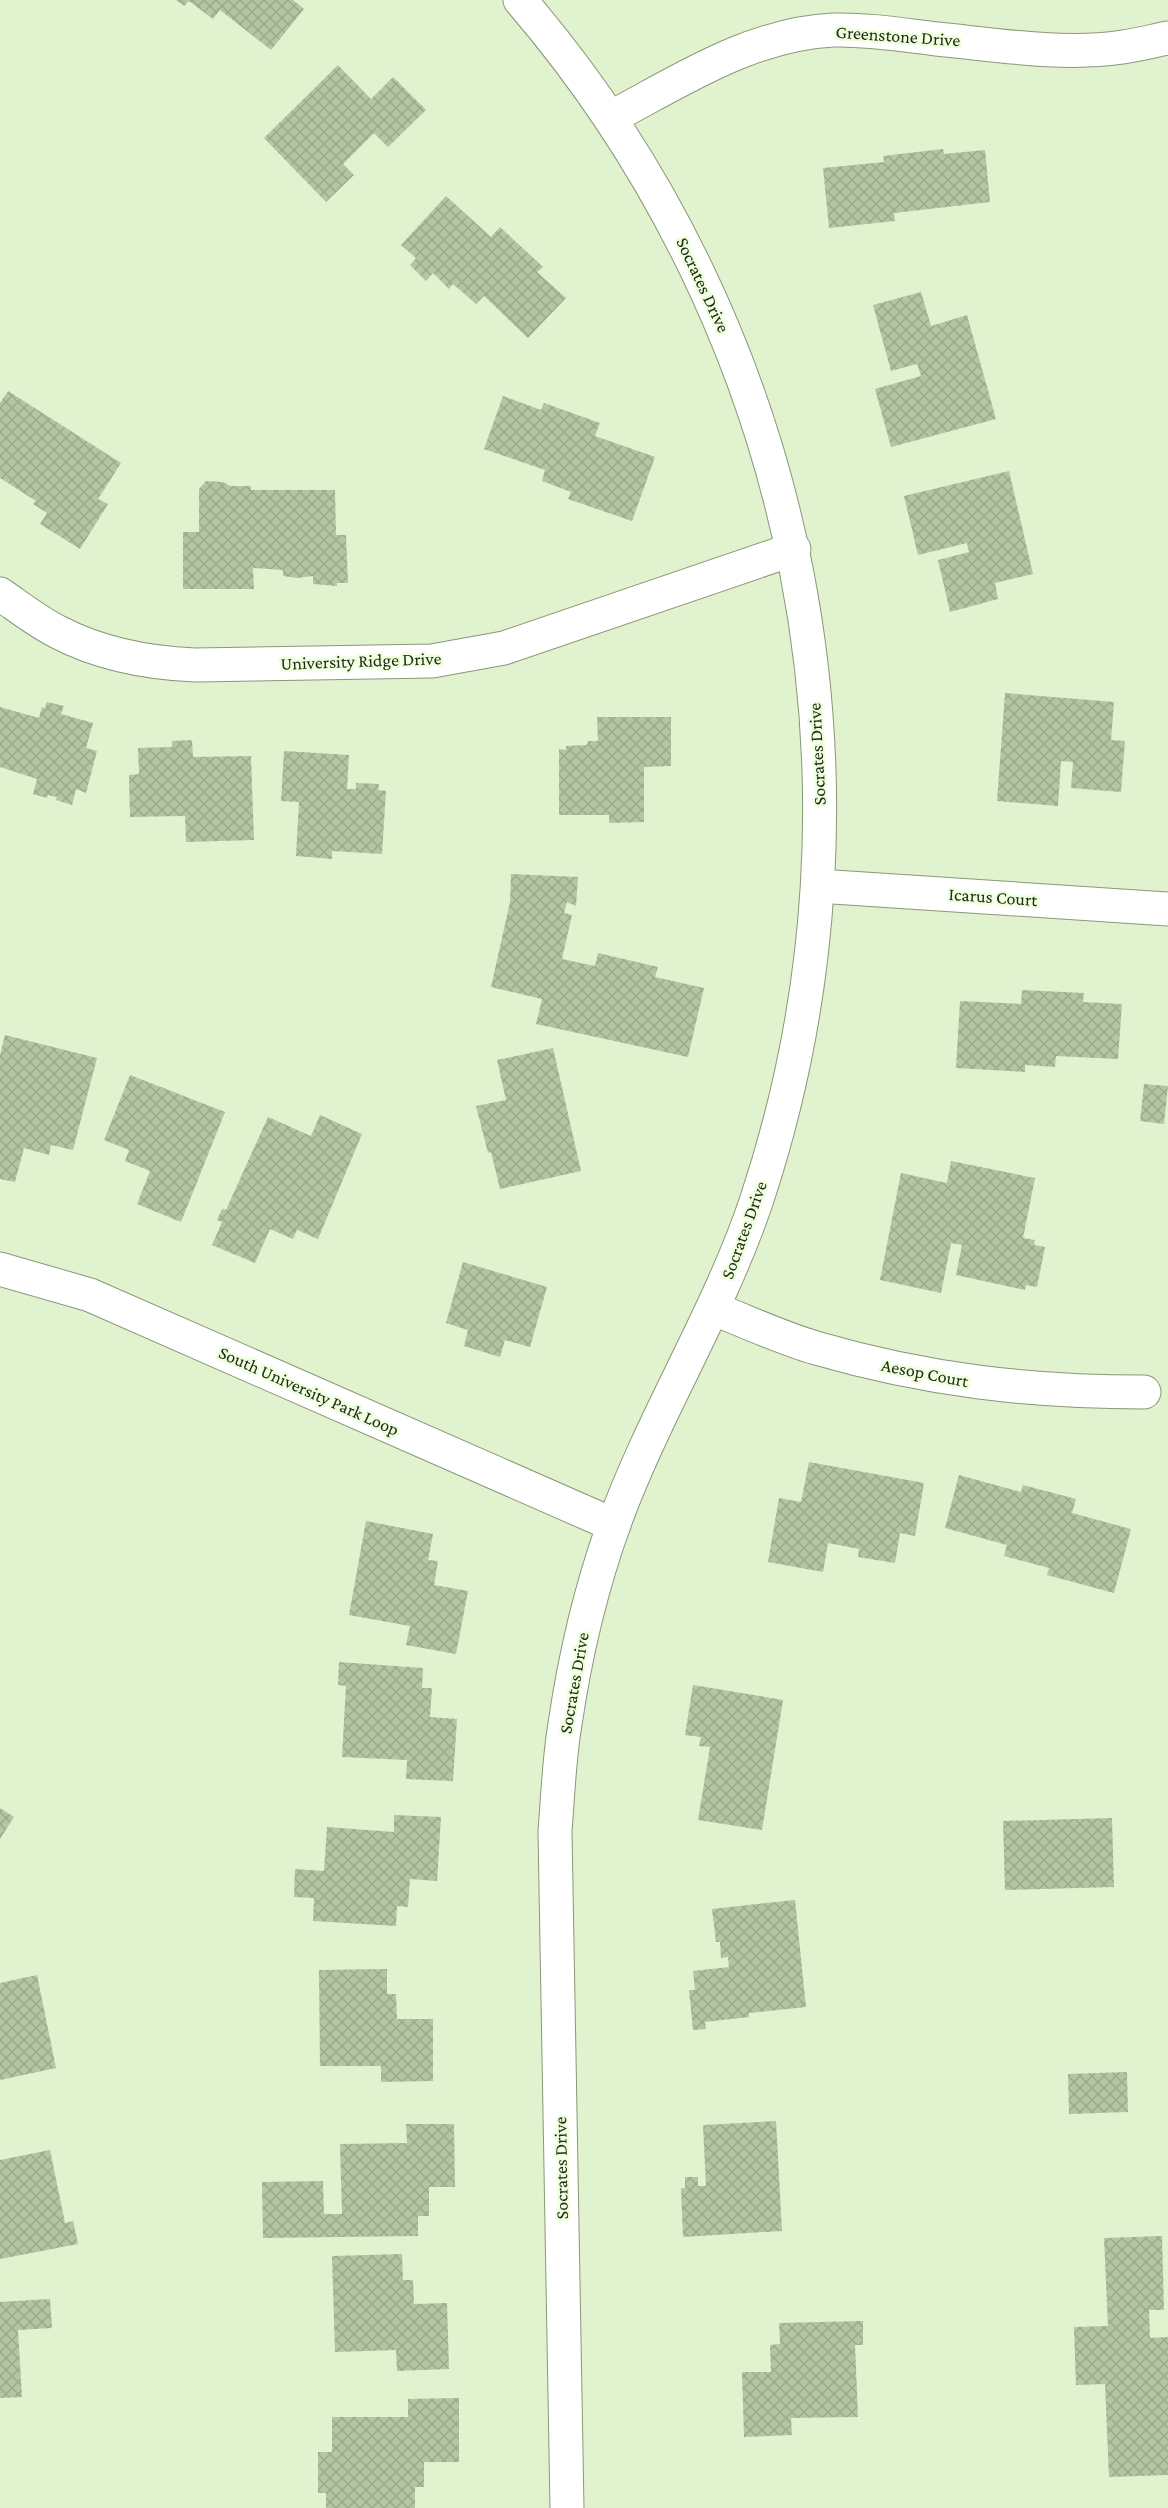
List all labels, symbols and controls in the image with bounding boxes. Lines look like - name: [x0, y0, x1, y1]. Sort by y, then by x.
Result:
- street label: Greenstone Drive: [835, 22, 961, 50]
- street label: Socrates Drive: [672, 234, 734, 336]
- street label: University Ridge Drive: [280, 648, 442, 674]
- street label: Socrates Drive: [804, 702, 830, 806]
- street label: Icarus Court: [948, 884, 1039, 910]
- street label: Socrates Drive: [717, 1178, 771, 1282]
- street label: South University Park Loop: [216, 1342, 402, 1440]
- street label: Aesop Court: [880, 1355, 971, 1391]
- street label: Socrates Drive: [555, 1631, 593, 1735]
- street label: Socrates Drive: [550, 2116, 572, 2219]

